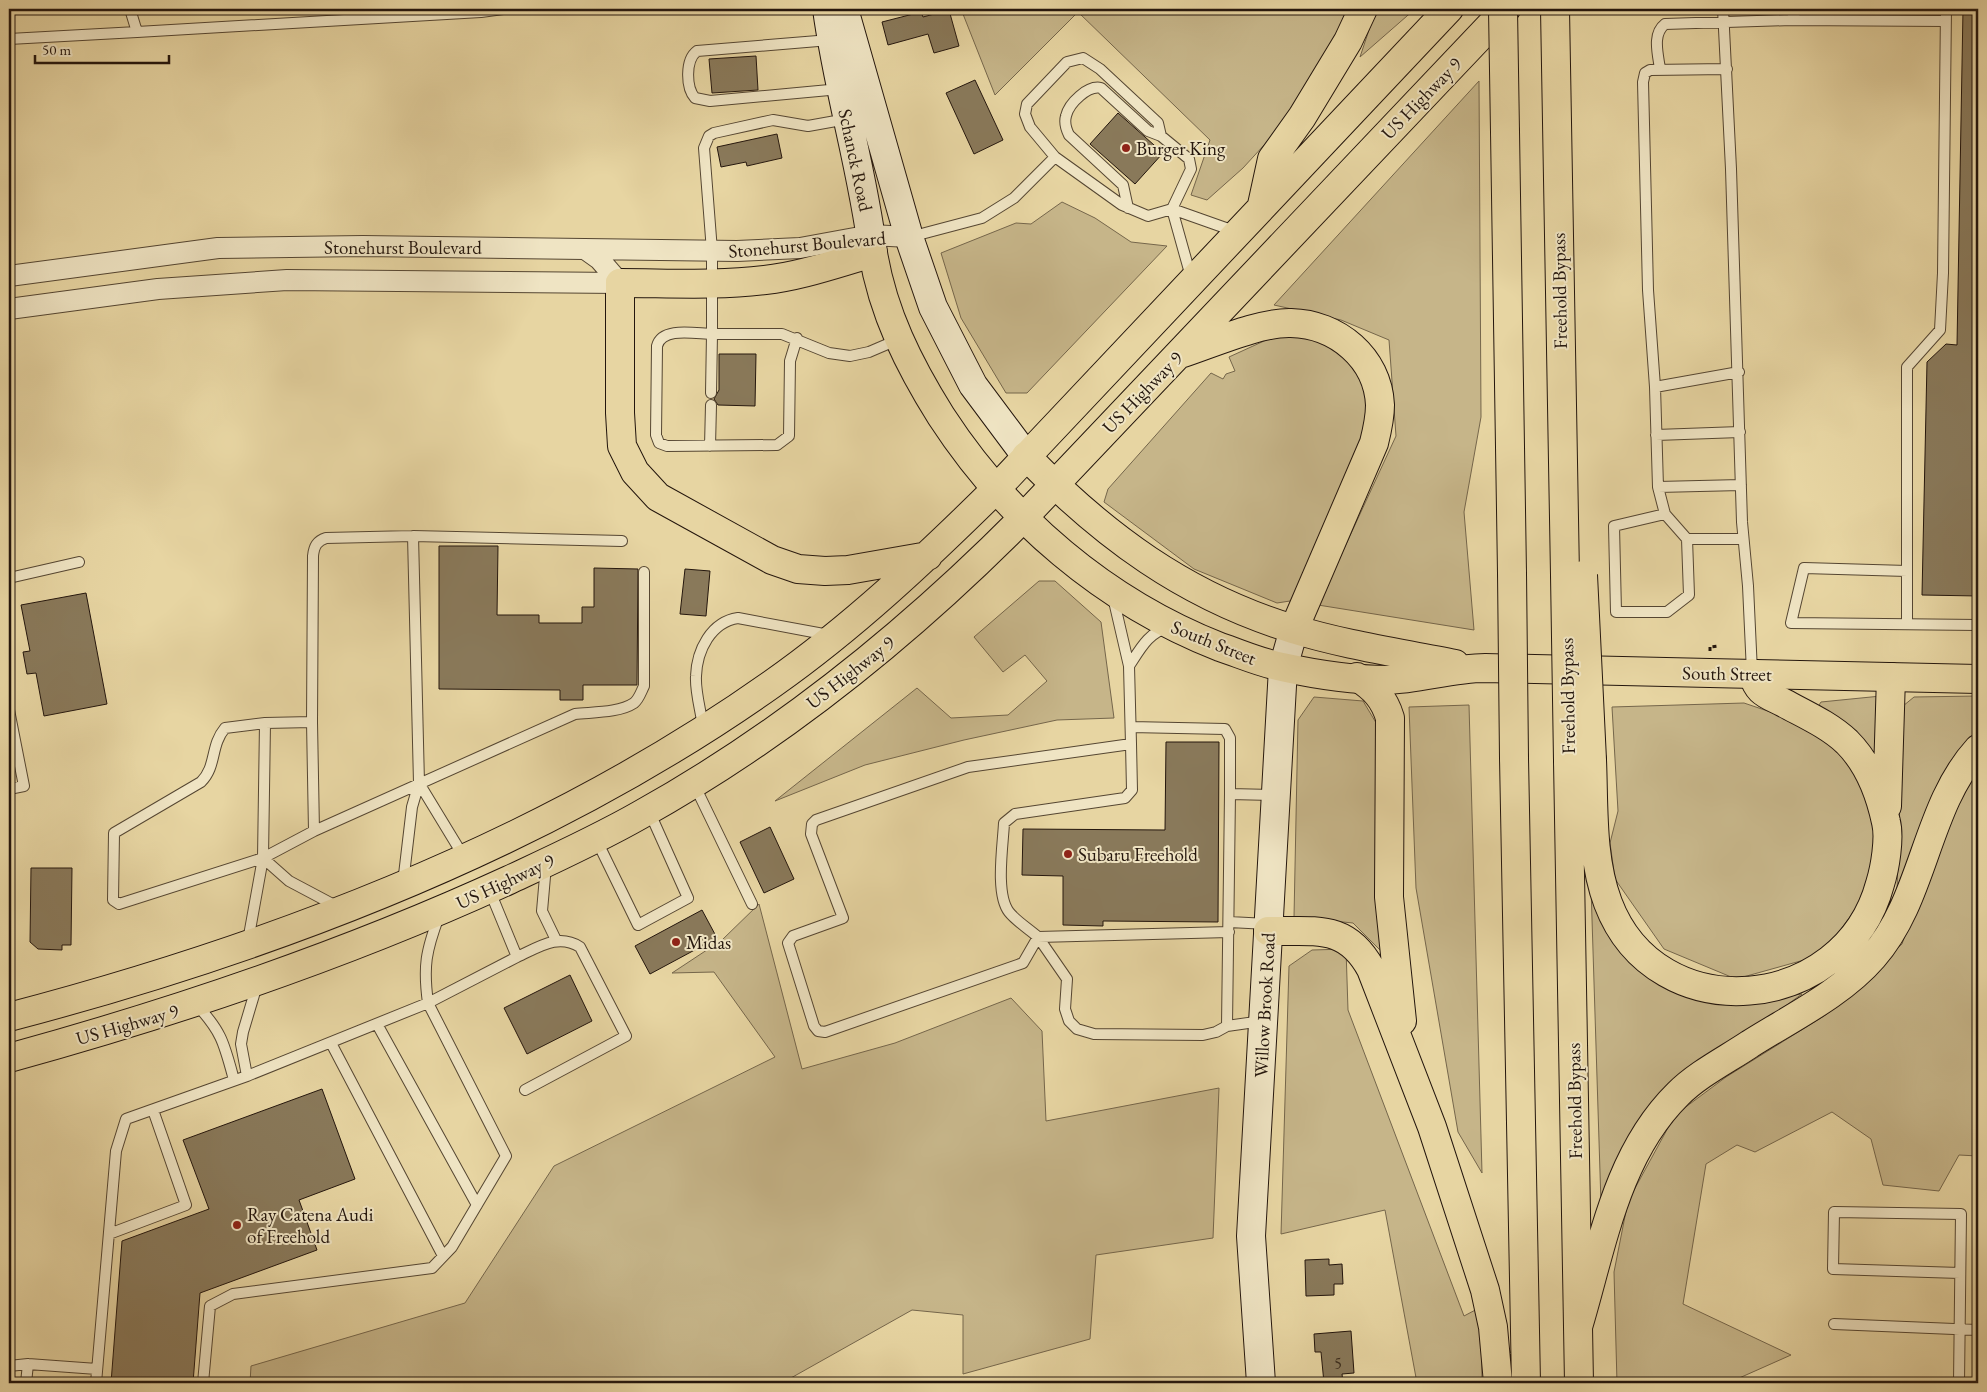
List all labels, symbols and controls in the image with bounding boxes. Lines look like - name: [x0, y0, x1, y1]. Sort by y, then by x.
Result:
- scale bar: [35, 32, 169, 64]
- text: 50 m: [42, 40, 71, 59]
- street label: US Highway 9: [1376, 52, 1467, 145]
- street label: Schanck Road: [832, 107, 879, 214]
- place label: Burger King: [1136, 136, 1226, 161]
- marker: Burger King: [1120, 142, 1132, 154]
- street label: Stonehurst Boulevard: [727, 225, 887, 264]
- street label: Freehold Bypass: [1546, 233, 1573, 349]
- street label: Stonehurst Boulevard: [324, 235, 482, 260]
- street label: US Highway 9: [1097, 346, 1188, 439]
- street label: South Street: [1168, 614, 1260, 671]
- street label: US Highway 9: [801, 630, 900, 715]
- street label: Freehold Bypass: [1554, 638, 1581, 754]
- street label: South Street: [1682, 660, 1772, 687]
- place label: Subaru Freehold: [1078, 842, 1198, 867]
- street label: US Highway 9: [452, 848, 558, 915]
- marker: Subaru Freehold: [1062, 848, 1074, 860]
- place label: Midas: [686, 930, 731, 955]
- street label: Willow Brook Road: [1248, 931, 1281, 1078]
- marker: Midas: [670, 936, 682, 948]
- street label: US Highway 9: [73, 998, 181, 1051]
- street label: Freehold Bypass: [1561, 1043, 1588, 1159]
- place label: Ray Catena Audi of Freehold: [247, 1202, 374, 1249]
- marker: Ray Catena Audi of Freehold: [231, 1219, 243, 1231]
- house number: 5: [1334, 1353, 1342, 1374]

